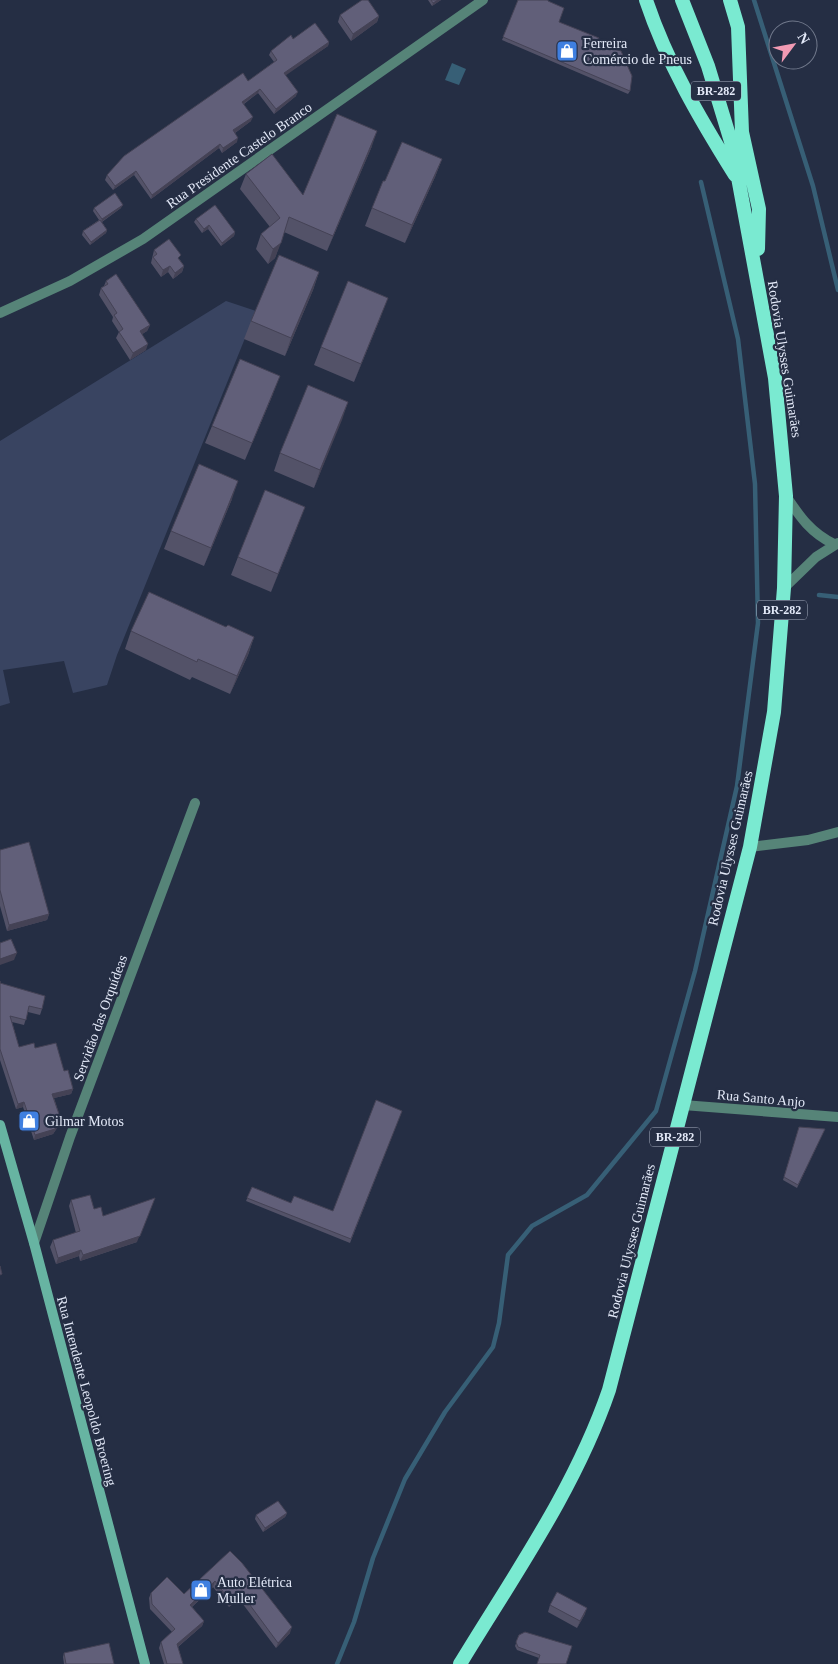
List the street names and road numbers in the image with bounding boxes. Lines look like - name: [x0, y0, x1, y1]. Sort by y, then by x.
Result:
- road number: BR-282: [691, 82, 741, 100]
- street label: Rua Presidente Castelo Branco: [164, 99, 315, 211]
- street label: Rodovia Ulysses Guimarães: [765, 280, 804, 439]
- road number: BR-282: [757, 600, 807, 620]
- street label: Rodovia Ulysses Guimarães: [705, 769, 756, 927]
- street label: Servidão das Orquídeas: [71, 953, 130, 1083]
- street label: Rua Santo Anjo: [716, 1087, 806, 1110]
- road number: BR-282: [650, 1128, 700, 1146]
- street label: Rodovia Ulysses Guimarães: [605, 1162, 658, 1320]
- street label: Rua Intendente Leopoldo Broering: [54, 1295, 119, 1488]

